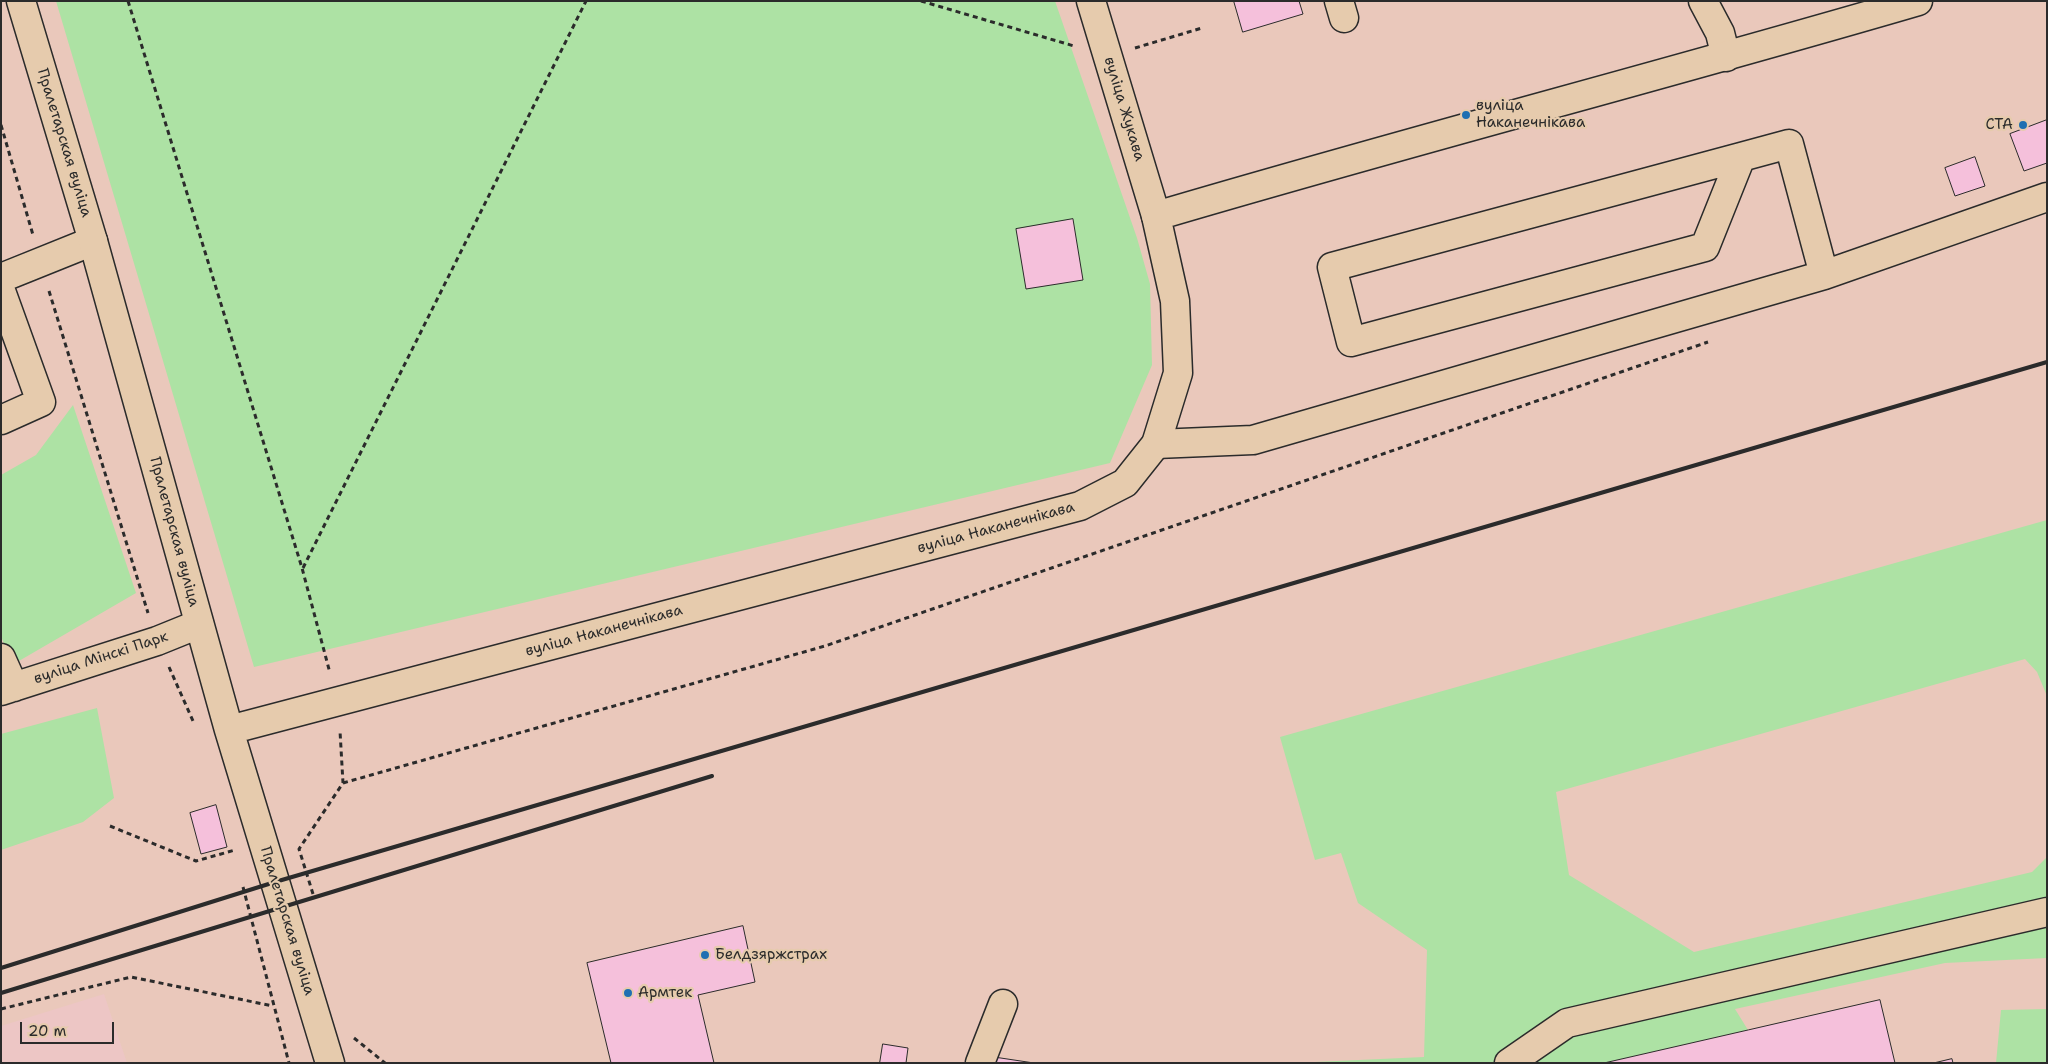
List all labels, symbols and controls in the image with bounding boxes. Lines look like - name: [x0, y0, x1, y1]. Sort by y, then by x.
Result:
- street label: вуліца Жукава: [1100, 55, 1148, 163]
- street label: Пралетарская вуліца: [33, 67, 95, 219]
- place label: вуліца Наканечнікава: [1476, 97, 1585, 132]
- marker: вуліца Наканечнікава: [1460, 109, 1472, 121]
- place label: СТА: [1985, 116, 2013, 134]
- marker: СТА: [2017, 119, 2029, 131]
- street label: Пралетарская вуліца: [145, 455, 203, 609]
- street label: вуліца Наканечнікава: [915, 498, 1077, 558]
- street label: вуліца Наканечнікава: [523, 601, 685, 661]
- street label: вуліца Мінскі Парк: [32, 628, 170, 688]
- street label: Пралетарская вуліца: [256, 845, 318, 997]
- place label: Белдзяржстрах: [715, 946, 827, 964]
- marker: Белдзяржстрах: [699, 949, 711, 961]
- place label: Армтек: [638, 984, 692, 1002]
- marker: Армтек: [622, 987, 634, 999]
- scale bar: [22, 1012, 116, 1044]
- text: 20 m: [28, 1021, 67, 1041]

